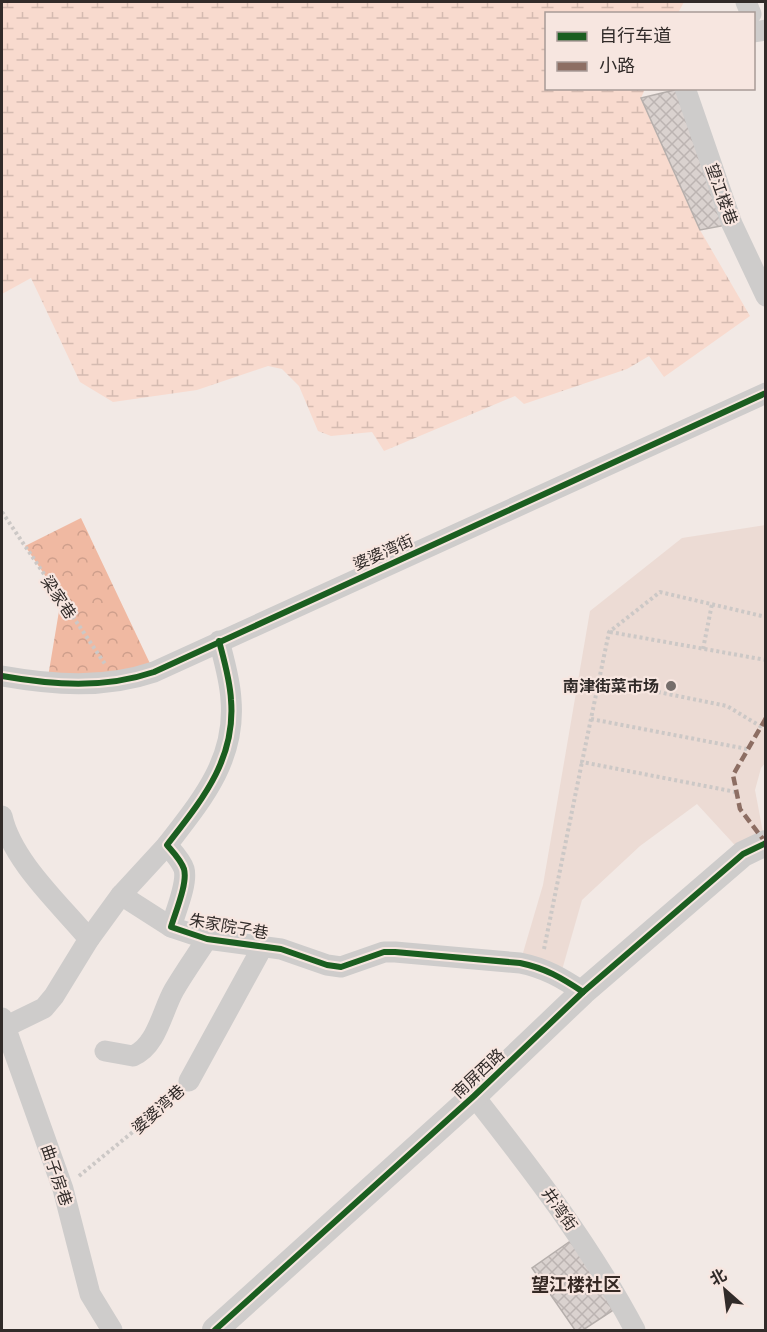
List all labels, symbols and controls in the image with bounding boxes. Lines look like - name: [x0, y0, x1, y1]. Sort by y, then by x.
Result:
- legend: [545, 12, 755, 90]
- text: 自行车道: [599, 24, 671, 46]
- text: 小路: [599, 54, 635, 76]
- street label: 望江楼巷: [703, 161, 742, 227]
- street label: 婆婆湾街: [350, 530, 416, 573]
- street label: 梁家巷: [38, 572, 81, 622]
- place label: 南津街菜市场: [563, 676, 659, 695]
- marker: 南津街菜市场: [664, 679, 678, 693]
- street label: 朱家院子巷: [188, 909, 270, 942]
- street label: 南屏西路: [448, 1044, 508, 1101]
- street label: 婆婆湾巷: [128, 1080, 188, 1137]
- street label: 曲子房巷: [38, 1141, 77, 1208]
- street label: 井湾街: [539, 1184, 582, 1234]
- north arrow: [695, 1260, 755, 1320]
- text: 北: [706, 1264, 729, 1288]
- district label: 望江楼社区: [531, 1273, 621, 1295]

